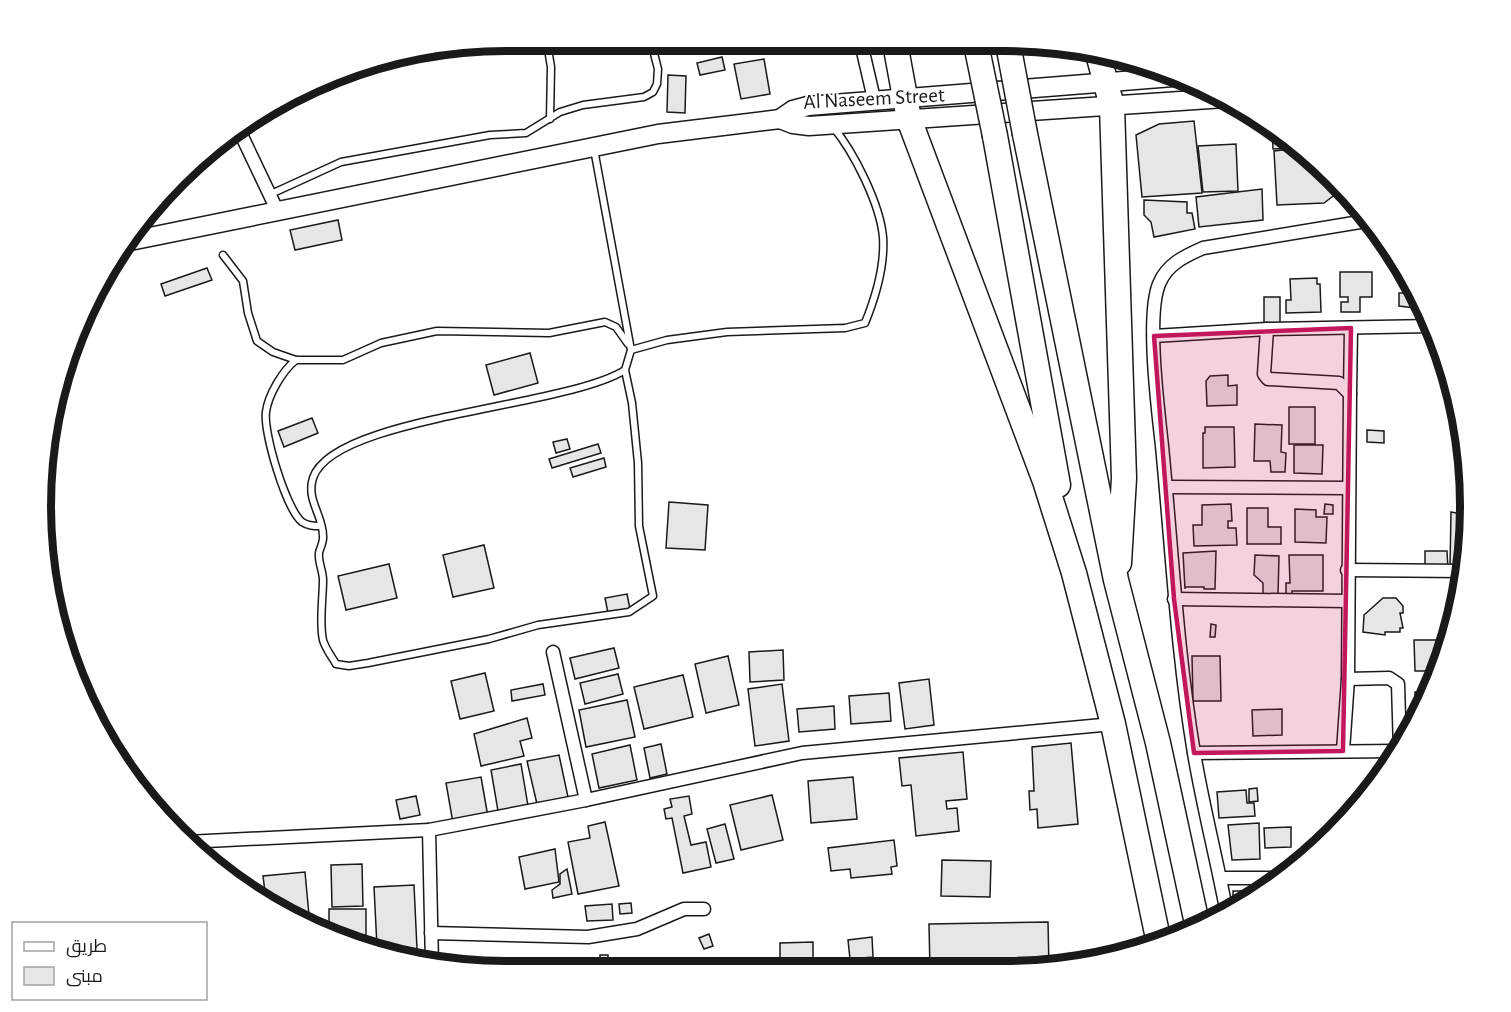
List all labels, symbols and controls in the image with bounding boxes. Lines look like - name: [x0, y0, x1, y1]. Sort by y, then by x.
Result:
- street label: Al Naseem Street: [803, 84, 945, 113]
- legend: [12, 922, 207, 1000]
- text: طريق: [66, 938, 107, 958]
- text: مبنى: [66, 968, 103, 987]

